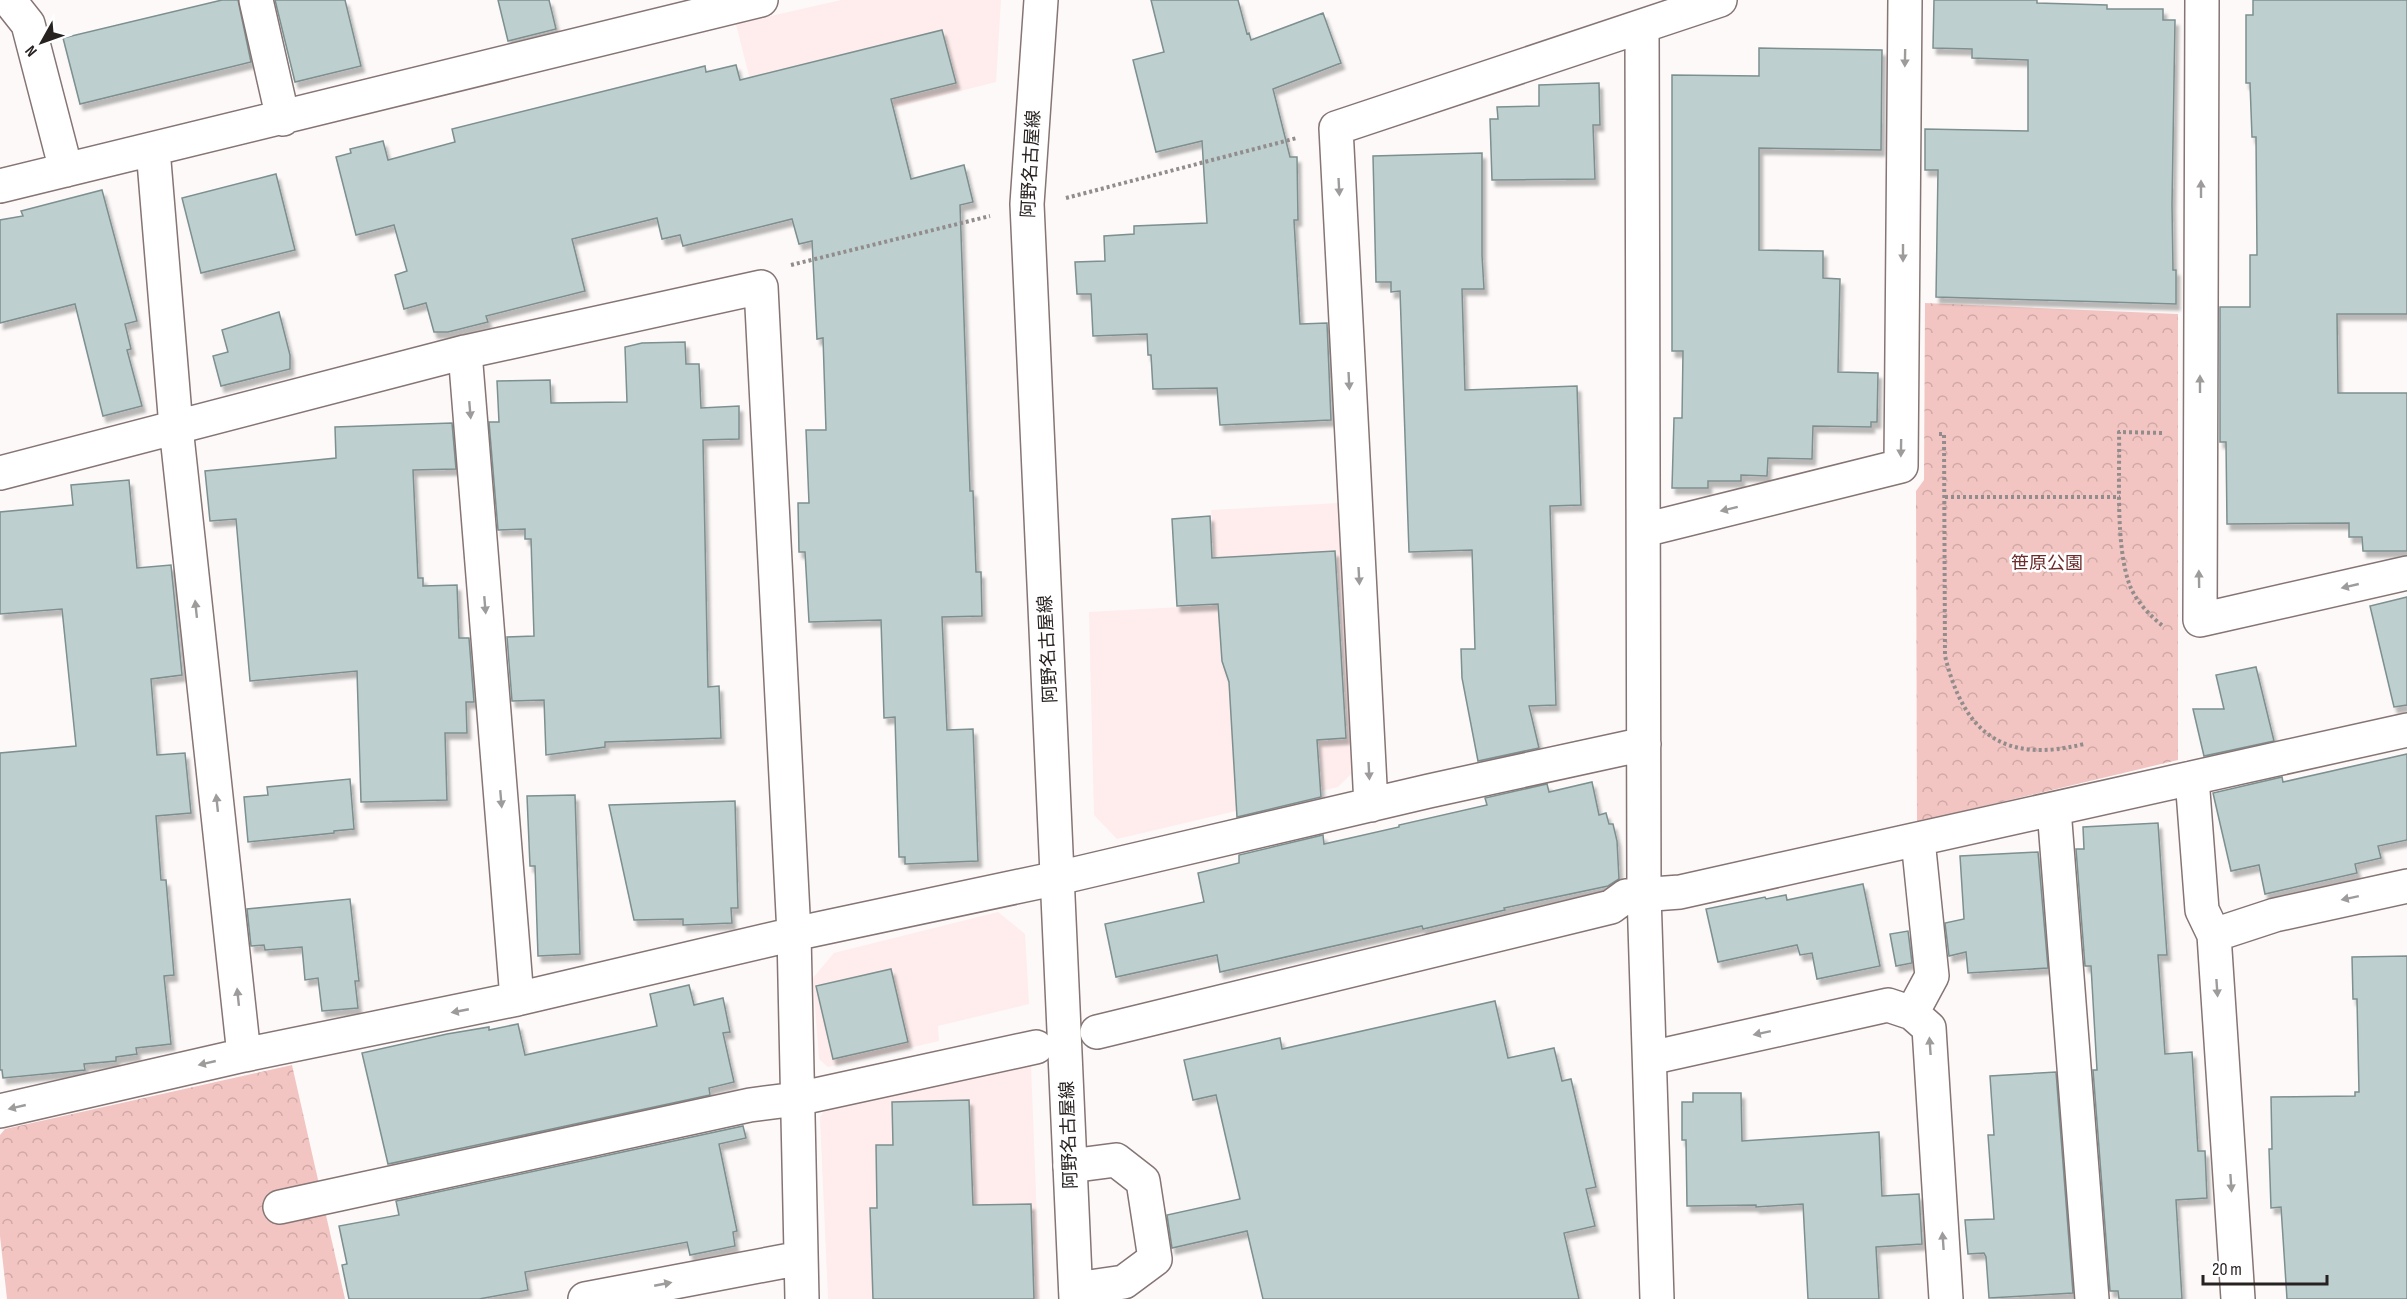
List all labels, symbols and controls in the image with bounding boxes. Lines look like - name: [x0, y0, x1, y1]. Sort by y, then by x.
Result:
- north arrow: [12, 12, 72, 72]
- text: N: [22, 41, 42, 60]
- one-way arrow: [1900, 49, 1910, 68]
- street label: 阿野名古屋線: [1018, 110, 1044, 218]
- one-way arrow: [1334, 177, 1343, 196]
- one-way arrow: [2196, 180, 2206, 199]
- one-way arrow: [1898, 244, 1908, 263]
- one-way arrow: [1344, 372, 1353, 391]
- one-way arrow: [2195, 375, 2205, 394]
- one-way arrow: [465, 401, 474, 420]
- one-way arrow: [1896, 439, 1906, 458]
- one-way arrow: [1719, 504, 1738, 514]
- park label: 笹原公園: [2011, 553, 2083, 574]
- one-way arrow: [1354, 567, 1364, 586]
- one-way arrow: [2194, 570, 2204, 589]
- one-way arrow: [2341, 581, 2359, 591]
- one-way arrow: [480, 595, 490, 614]
- street label: 阿野名古屋線: [1035, 595, 1061, 703]
- one-way arrow: [191, 599, 201, 618]
- one-way arrow: [1364, 761, 1374, 780]
- one-way arrow: [496, 790, 506, 809]
- one-way arrow: [212, 793, 221, 812]
- one-way arrow: [2341, 894, 2359, 904]
- one-way arrow: [2213, 979, 2222, 998]
- one-way arrow: [233, 987, 242, 1006]
- one-way arrow: [450, 1007, 469, 1016]
- one-way arrow: [1753, 1029, 1771, 1039]
- one-way arrow: [1926, 1036, 1935, 1055]
- one-way arrow: [198, 1059, 216, 1069]
- street label: 阿野名古屋線: [1057, 1081, 1081, 1189]
- one-way arrow: [8, 1103, 26, 1113]
- one-way arrow: [2226, 1173, 2235, 1192]
- one-way arrow: [1938, 1231, 1947, 1250]
- scale bar: [2203, 1248, 2328, 1286]
- text: 20 m: [2212, 1259, 2242, 1280]
- one-way arrow: [653, 1279, 672, 1288]

